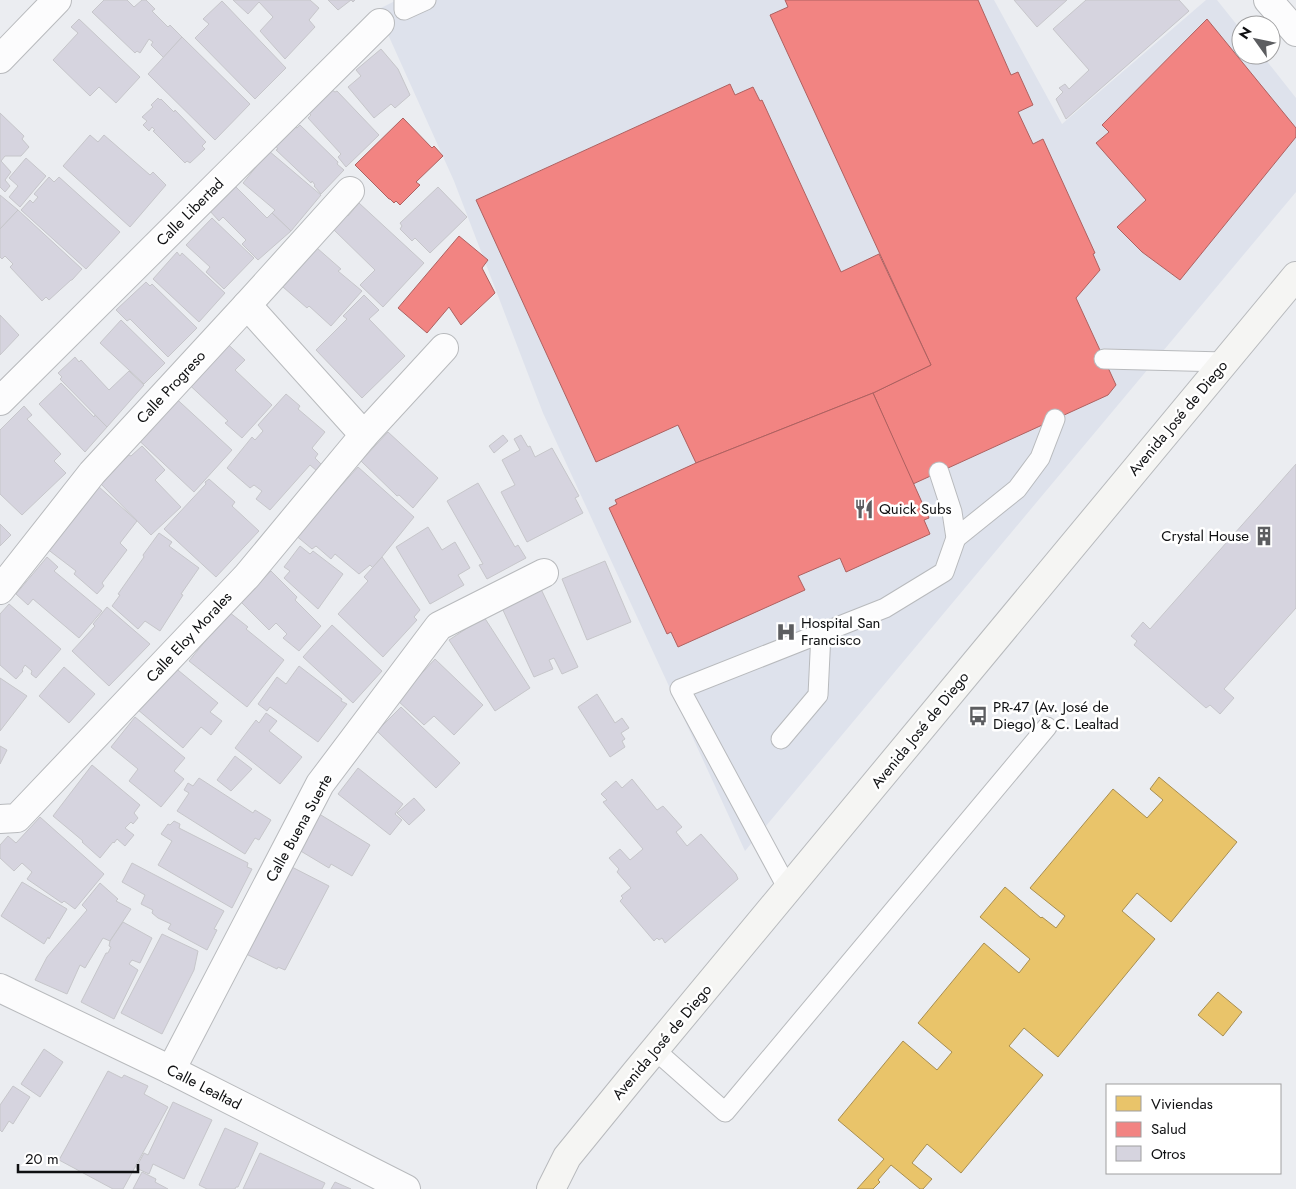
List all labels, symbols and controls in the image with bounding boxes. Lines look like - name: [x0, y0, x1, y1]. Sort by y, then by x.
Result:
- north arrow: [1231, 15, 1281, 65]
- text: N: [1234, 23, 1257, 43]
- street label: Calle Libertad: [151, 173, 229, 251]
- street label: Calle Progreso: [131, 345, 211, 429]
- street label: Avenida José de Diego: [1123, 356, 1233, 480]
- restaurant icon: Quick Subs: [853, 498, 875, 520]
- place label: Quick Subs: [879, 498, 952, 520]
- place label: Crystal House: [1161, 525, 1249, 547]
- building icon: Crystal House: [1253, 525, 1275, 547]
- street label: Calle Eloy Morales: [141, 587, 237, 687]
- place label: Hospital San Francisco: [801, 612, 881, 651]
- hospital icon: Hospital San Francisco: [775, 621, 797, 643]
- street label: Avenida José de Diego: [866, 667, 974, 793]
- place label: PR-47 (Av. José de Diego) & C. Lealtad: [993, 696, 1119, 735]
- bus stop icon: PR-47 (Av. José de Diego) & C. Lealtad: [967, 705, 989, 727]
- street label: Calle Buena Suerte: [260, 770, 338, 886]
- street label: Avenida José de Diego: [607, 980, 717, 1104]
- street label: Calle Lealtad: [163, 1059, 245, 1115]
- legend: [1106, 1084, 1281, 1174]
- text: Viviendas: [1151, 1093, 1213, 1115]
- text: Salud: [1151, 1118, 1186, 1140]
- scale bar: [18, 1142, 138, 1174]
- text: Otros: [1151, 1143, 1186, 1165]
- text: 20 m: [25, 1148, 59, 1170]

